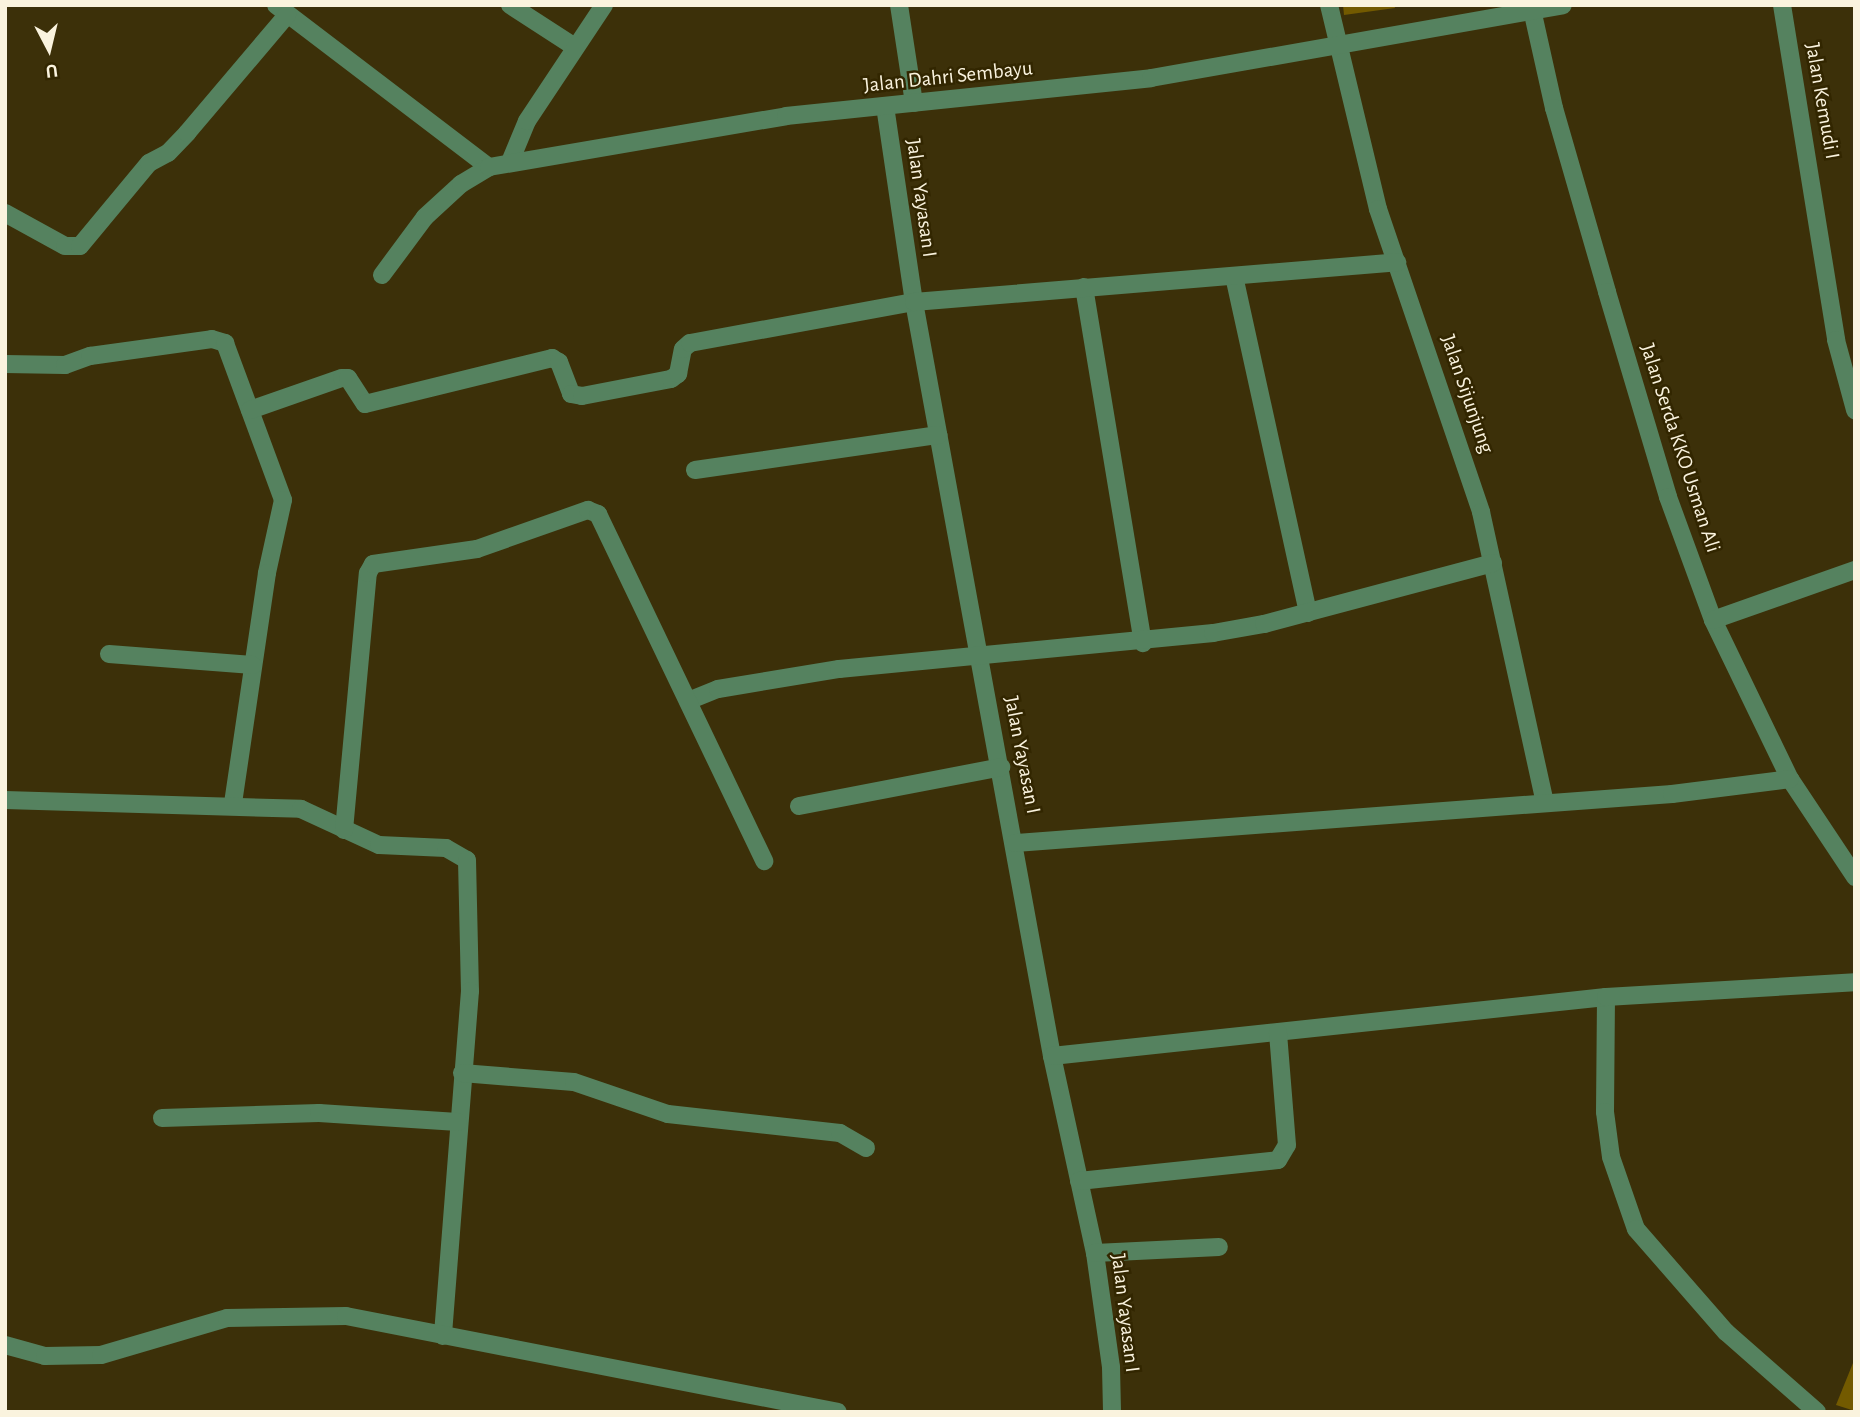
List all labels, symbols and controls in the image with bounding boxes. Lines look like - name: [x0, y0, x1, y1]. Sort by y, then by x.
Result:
- north arrow: [14, 14, 84, 84]
- street label: Jalan Kemudi I: [1799, 41, 1845, 161]
- street label: Jalan Dahri Sembayu: [862, 56, 1034, 98]
- text: U: [44, 60, 59, 81]
- street label: Jalan Yayasan I: [900, 137, 942, 259]
- street label: Jalan Sijunjung: [1435, 331, 1499, 457]
- street label: Jalan Serda KKO Usman Ali: [1634, 340, 1726, 556]
- street label: Jalan Yayasan I: [998, 694, 1046, 816]
- street label: Jalan Yayasan I: [1105, 1252, 1145, 1374]

